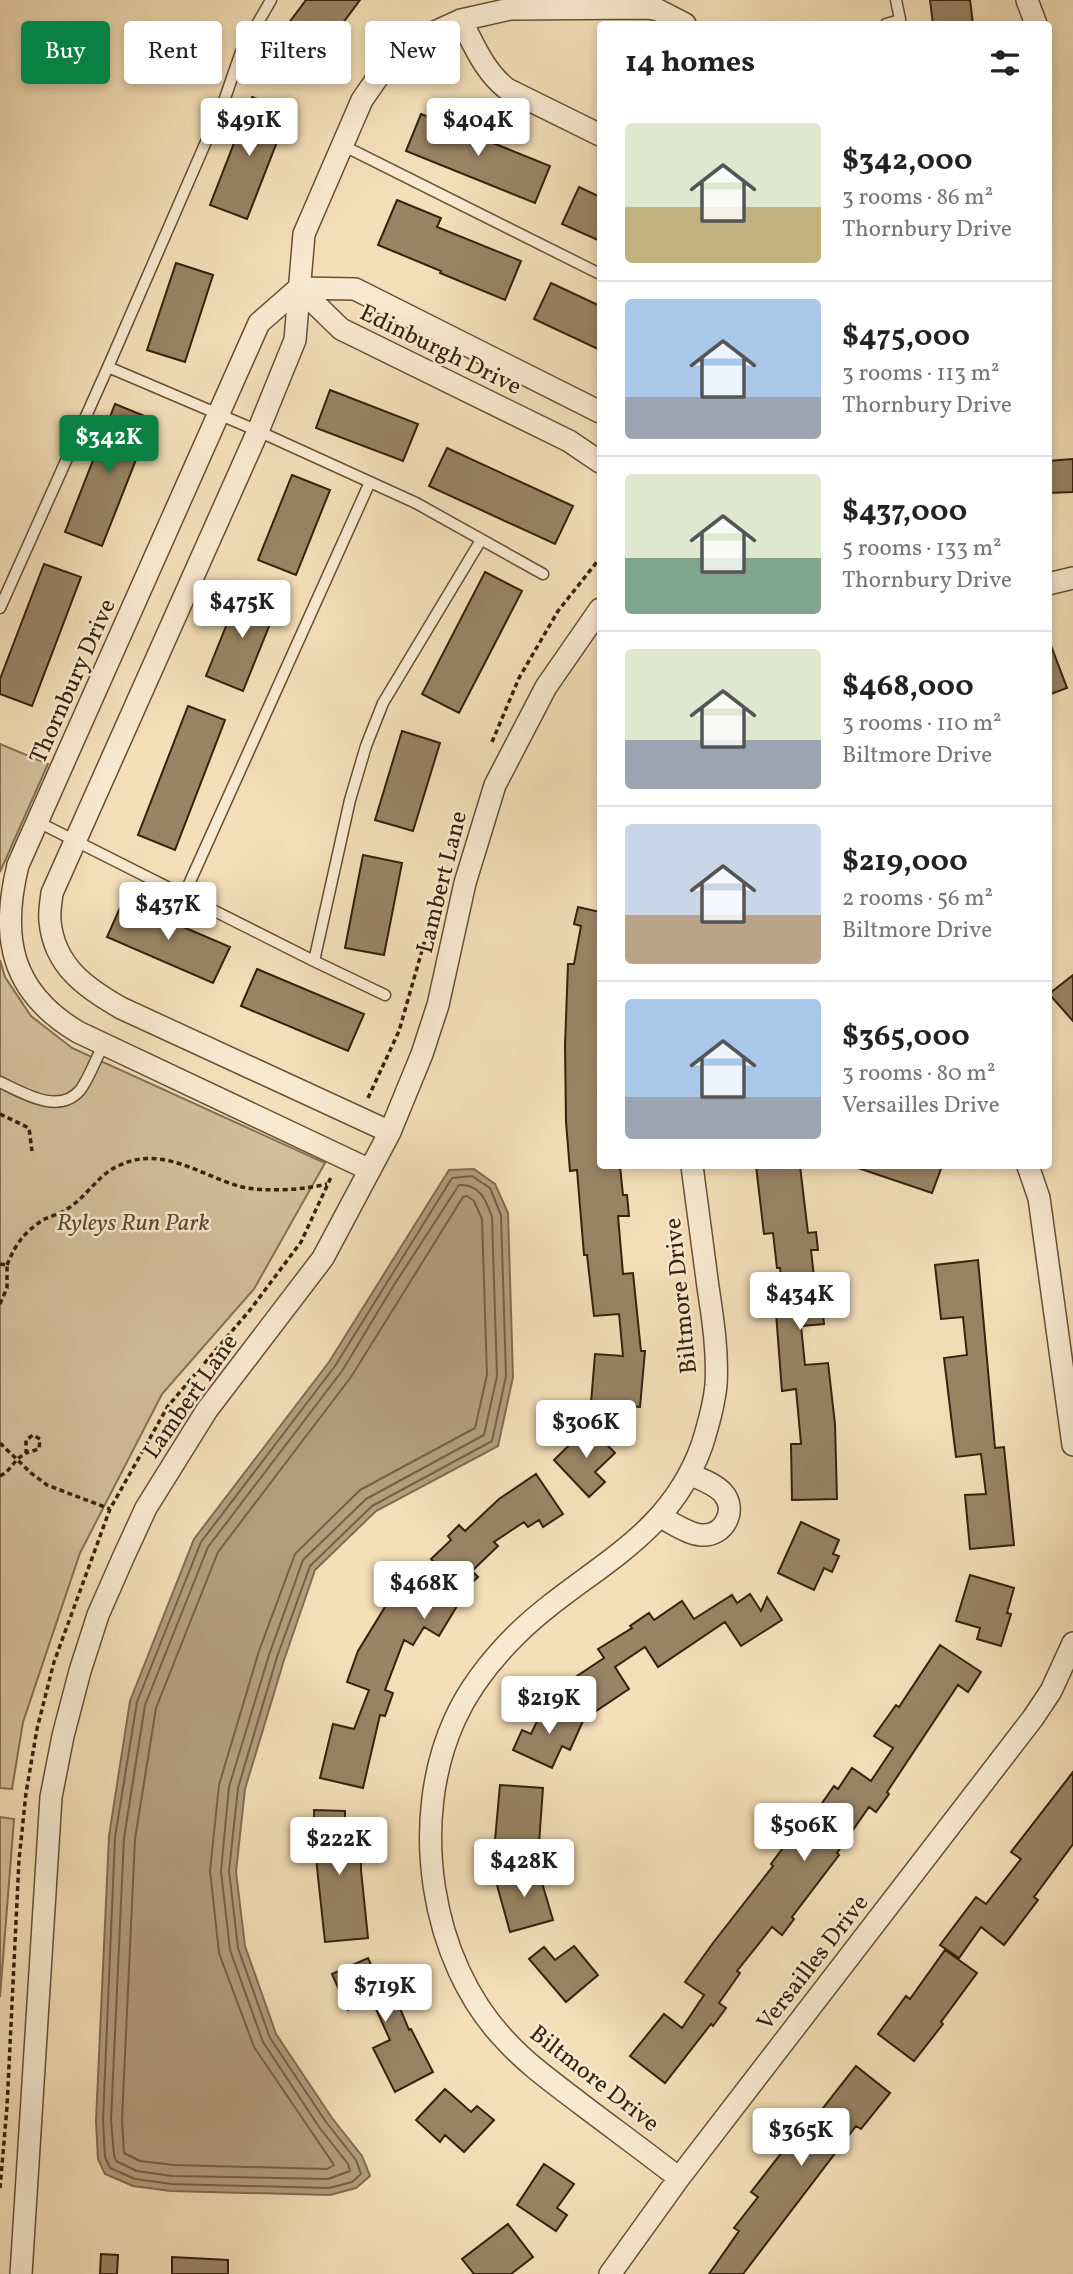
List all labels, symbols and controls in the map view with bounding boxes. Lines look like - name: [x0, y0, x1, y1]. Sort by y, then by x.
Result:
- chip: Buy: [21, 21, 110, 84]
- chip: Rent: [124, 21, 222, 84]
- chip: Filters: [236, 21, 351, 84]
- chip: New: [365, 21, 460, 84]
- text: 14 homes: [625, 42, 755, 84]
- icon: filters: [986, 44, 1024, 82]
- pin: $491K: [200, 99, 298, 158]
- pin: $404K: [429, 99, 527, 158]
- text: $491K: [217, 105, 281, 137]
- text: $404K: [443, 105, 513, 137]
- text: $342,000: [842, 140, 973, 182]
- icon: home: [681, 151, 765, 235]
- text: 3 rooms · 86 m²: [842, 182, 993, 214]
- text: Thornbury Drive: [842, 214, 1012, 246]
- street label: Edinburgh Drive: [353, 297, 527, 405]
- text: $475,000: [842, 316, 970, 358]
- icon: home: [681, 327, 765, 411]
- text: 3 rooms · 113 m²: [842, 358, 1000, 390]
- text: Thornbury Drive: [842, 390, 1012, 422]
- pin: $342K: [60, 416, 158, 475]
- text: $342K: [75, 422, 143, 454]
- text: $437,000: [842, 491, 967, 533]
- icon: home: [681, 502, 765, 586]
- text: 5 rooms · 133 m²: [842, 533, 1002, 565]
- text: Thornbury Drive: [842, 565, 1012, 597]
- pin: $475K: [193, 580, 291, 640]
- text: $475K: [209, 587, 275, 619]
- street label: Thornbury Drive: [22, 594, 125, 770]
- text: $468,000: [842, 666, 974, 708]
- icon: home: [681, 677, 765, 761]
- text: 3 rooms · 110 m²: [842, 708, 1002, 740]
- text: Biltmore Drive: [842, 740, 992, 772]
- street label: Lambert Lane: [409, 808, 477, 957]
- text: $219,000: [842, 841, 968, 883]
- icon: home: [681, 852, 765, 936]
- pin: $437K: [119, 883, 217, 942]
- text: 2 rooms · 56 m²: [842, 883, 993, 915]
- text: $437K: [135, 889, 201, 921]
- text: Biltmore Drive: [842, 915, 992, 947]
- text: $365,000: [842, 1016, 970, 1058]
- icon: home: [681, 1027, 765, 1111]
- text: 3 rooms · 80 m²: [842, 1058, 995, 1090]
- text: Versailles Drive: [842, 1090, 1000, 1122]
- park label: Ryleys Run Park: [56, 1207, 210, 1241]
- street label: Biltmore Drive: [657, 1216, 707, 1375]
- pin: $434K: [751, 1272, 849, 1332]
- text: $434K: [766, 1279, 834, 1311]
- street label: Lambert Lane: [136, 1328, 247, 1466]
- pin: $306K: [537, 1400, 635, 1460]
- text: $306K: [552, 1407, 620, 1439]
- pin: $468K: [375, 1562, 473, 1621]
- text: $468K: [390, 1568, 458, 1600]
- pin: $219K: [500, 1676, 598, 1736]
- text: $219K: [517, 1683, 581, 1715]
- pin: $506K: [755, 1804, 853, 1863]
- text: $506K: [770, 1810, 838, 1842]
- pin: $222K: [290, 1818, 388, 1877]
- text: $222K: [306, 1824, 372, 1856]
- pin: $428K: [475, 1840, 573, 1899]
- text: $428K: [490, 1846, 558, 1878]
- street label: Versailles Drive: [750, 1888, 878, 2039]
- pin: $719K: [336, 1965, 434, 2024]
- text: $719K: [354, 1971, 416, 2003]
- street label: Biltmore Drive: [522, 2018, 666, 2141]
- pin: $365K: [752, 2108, 850, 2168]
- text: $365K: [769, 2115, 833, 2147]

